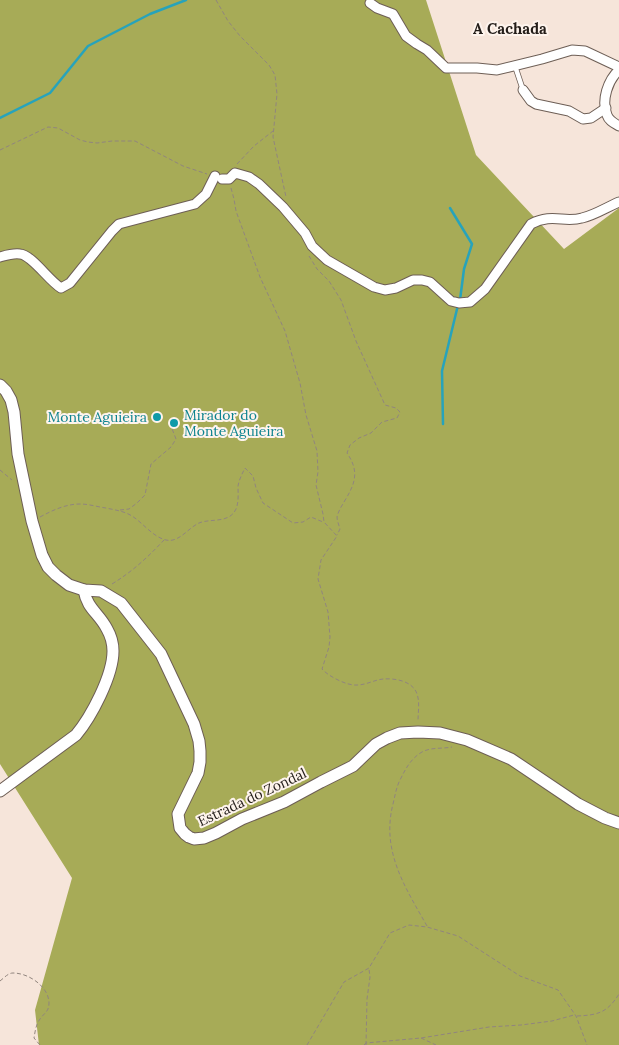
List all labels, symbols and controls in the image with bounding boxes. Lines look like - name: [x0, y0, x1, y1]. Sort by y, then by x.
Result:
- district label: A Cachada: [473, 19, 547, 38]
- place label: Mirador do Monte Aguieira: [184, 406, 284, 440]
- place label: Monte Aguieira: [47, 408, 147, 426]
- marker: Monte Aguieira: [151, 411, 163, 423]
- marker: Mirador do Monte Aguieira: [168, 417, 180, 429]
- street label: Estrada do Zondal: [195, 764, 309, 830]

